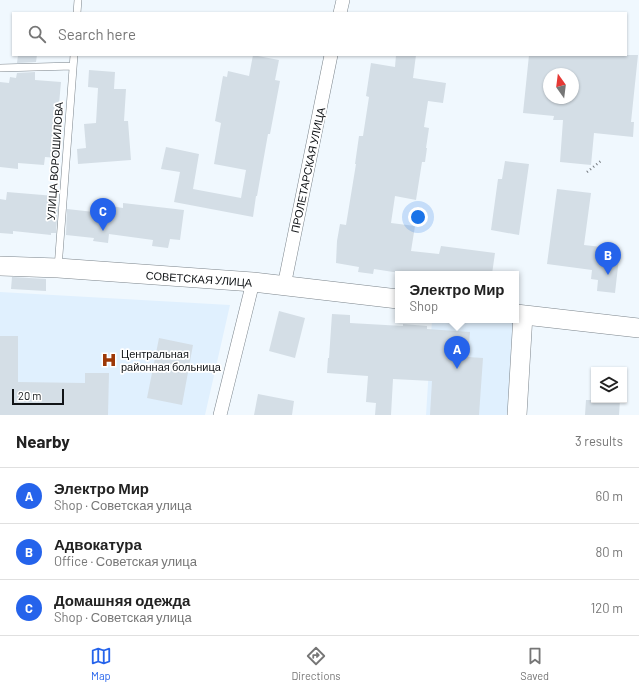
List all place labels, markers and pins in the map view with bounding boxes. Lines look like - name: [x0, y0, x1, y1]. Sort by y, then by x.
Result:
- pin: C: [90, 198, 116, 231]
- pin: B: [595, 242, 621, 275]
- pin: A: [444, 336, 470, 369]
- place label: Центральная районная больница: [121, 347, 222, 373]
- hospital icon: Центральная районная больница: [100, 351, 118, 369]

